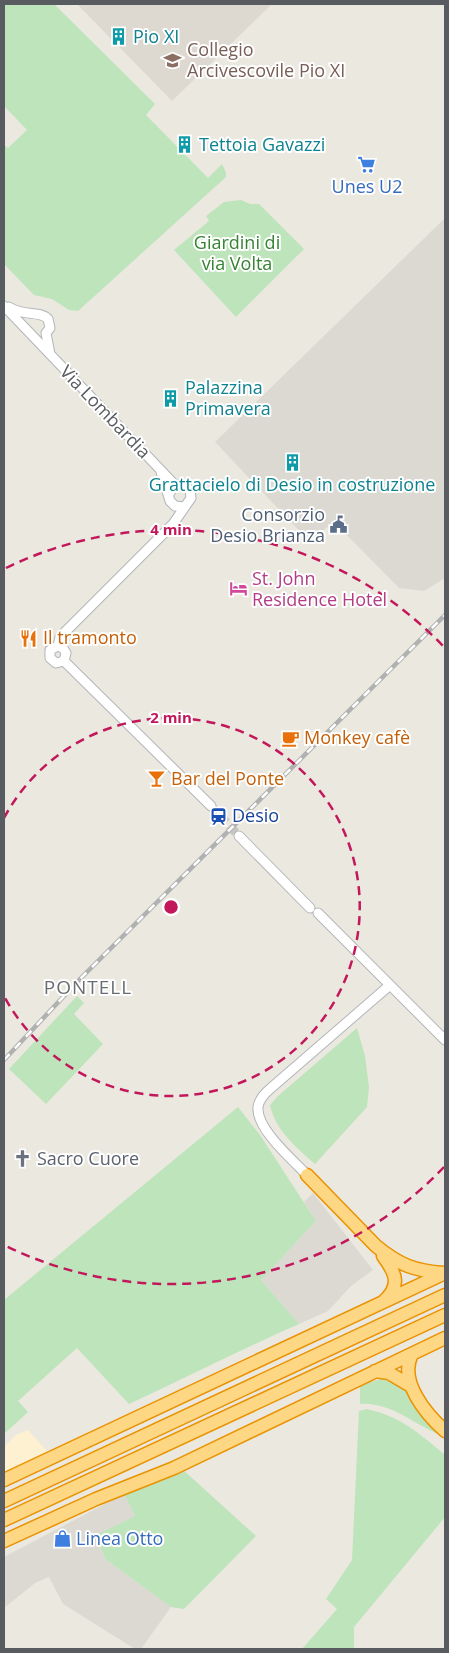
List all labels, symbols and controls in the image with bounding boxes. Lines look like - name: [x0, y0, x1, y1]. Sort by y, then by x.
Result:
- place label: Pio XI: [133, 24, 179, 48]
- building icon: Pio XI: [109, 27, 129, 47]
- place label: Collegio Arcivescovile Pio XI: [187, 37, 345, 82]
- school or university icon: Collegio Arcivescovile Pio XI: [163, 50, 183, 70]
- place label: Tettoia Gavazzi: [199, 132, 325, 156]
- building icon: Tettoia Gavazzi: [175, 135, 195, 155]
- supermarket icon: Unes U2: [357, 154, 377, 174]
- place label: Unes U2: [332, 174, 402, 198]
- park label: Giardini di via Volta: [194, 230, 280, 275]
- street label: Via Lombardia: [55, 360, 156, 463]
- place label: Palazzina Primavera: [185, 375, 271, 420]
- building icon: Palazzina Primavera: [161, 388, 181, 408]
- building icon: Grattacielo di Desio in costruzione: [282, 452, 302, 472]
- place label: Grattacielo di Desio in costruzione: [149, 472, 435, 496]
- place label: Consorzio Desio Brianza: [210, 502, 325, 547]
- public building icon: Consorzio Desio Brianza: [329, 515, 349, 535]
- text: 4 min: [150, 519, 192, 539]
- place label: St. John Residence Hotel: [252, 566, 387, 611]
- hotel icon: St. John Residence Hotel: [228, 579, 248, 599]
- place label: Il tramonto: [43, 625, 137, 649]
- restaurant icon: Il tramonto: [19, 628, 39, 648]
- text: 2 min: [150, 707, 192, 727]
- place label: Monkey cafè: [304, 725, 410, 749]
- cafe icon: Monkey cafè: [280, 728, 300, 748]
- place label: Bar del Ponte: [171, 766, 284, 790]
- bar icon: Bar del Ponte: [147, 769, 167, 789]
- place label: Desio: [232, 803, 279, 827]
- station icon: Desio: [208, 806, 228, 826]
- centre of rings: [162, 898, 180, 916]
- district label: PONTELL: [44, 974, 132, 1000]
- place label: Sacro Cuore: [37, 1146, 139, 1170]
- church icon: Sacro Cuore: [13, 1149, 33, 1169]
- place label: Linea Otto: [76, 1526, 163, 1550]
- shop icon: Linea Otto: [52, 1529, 72, 1549]

